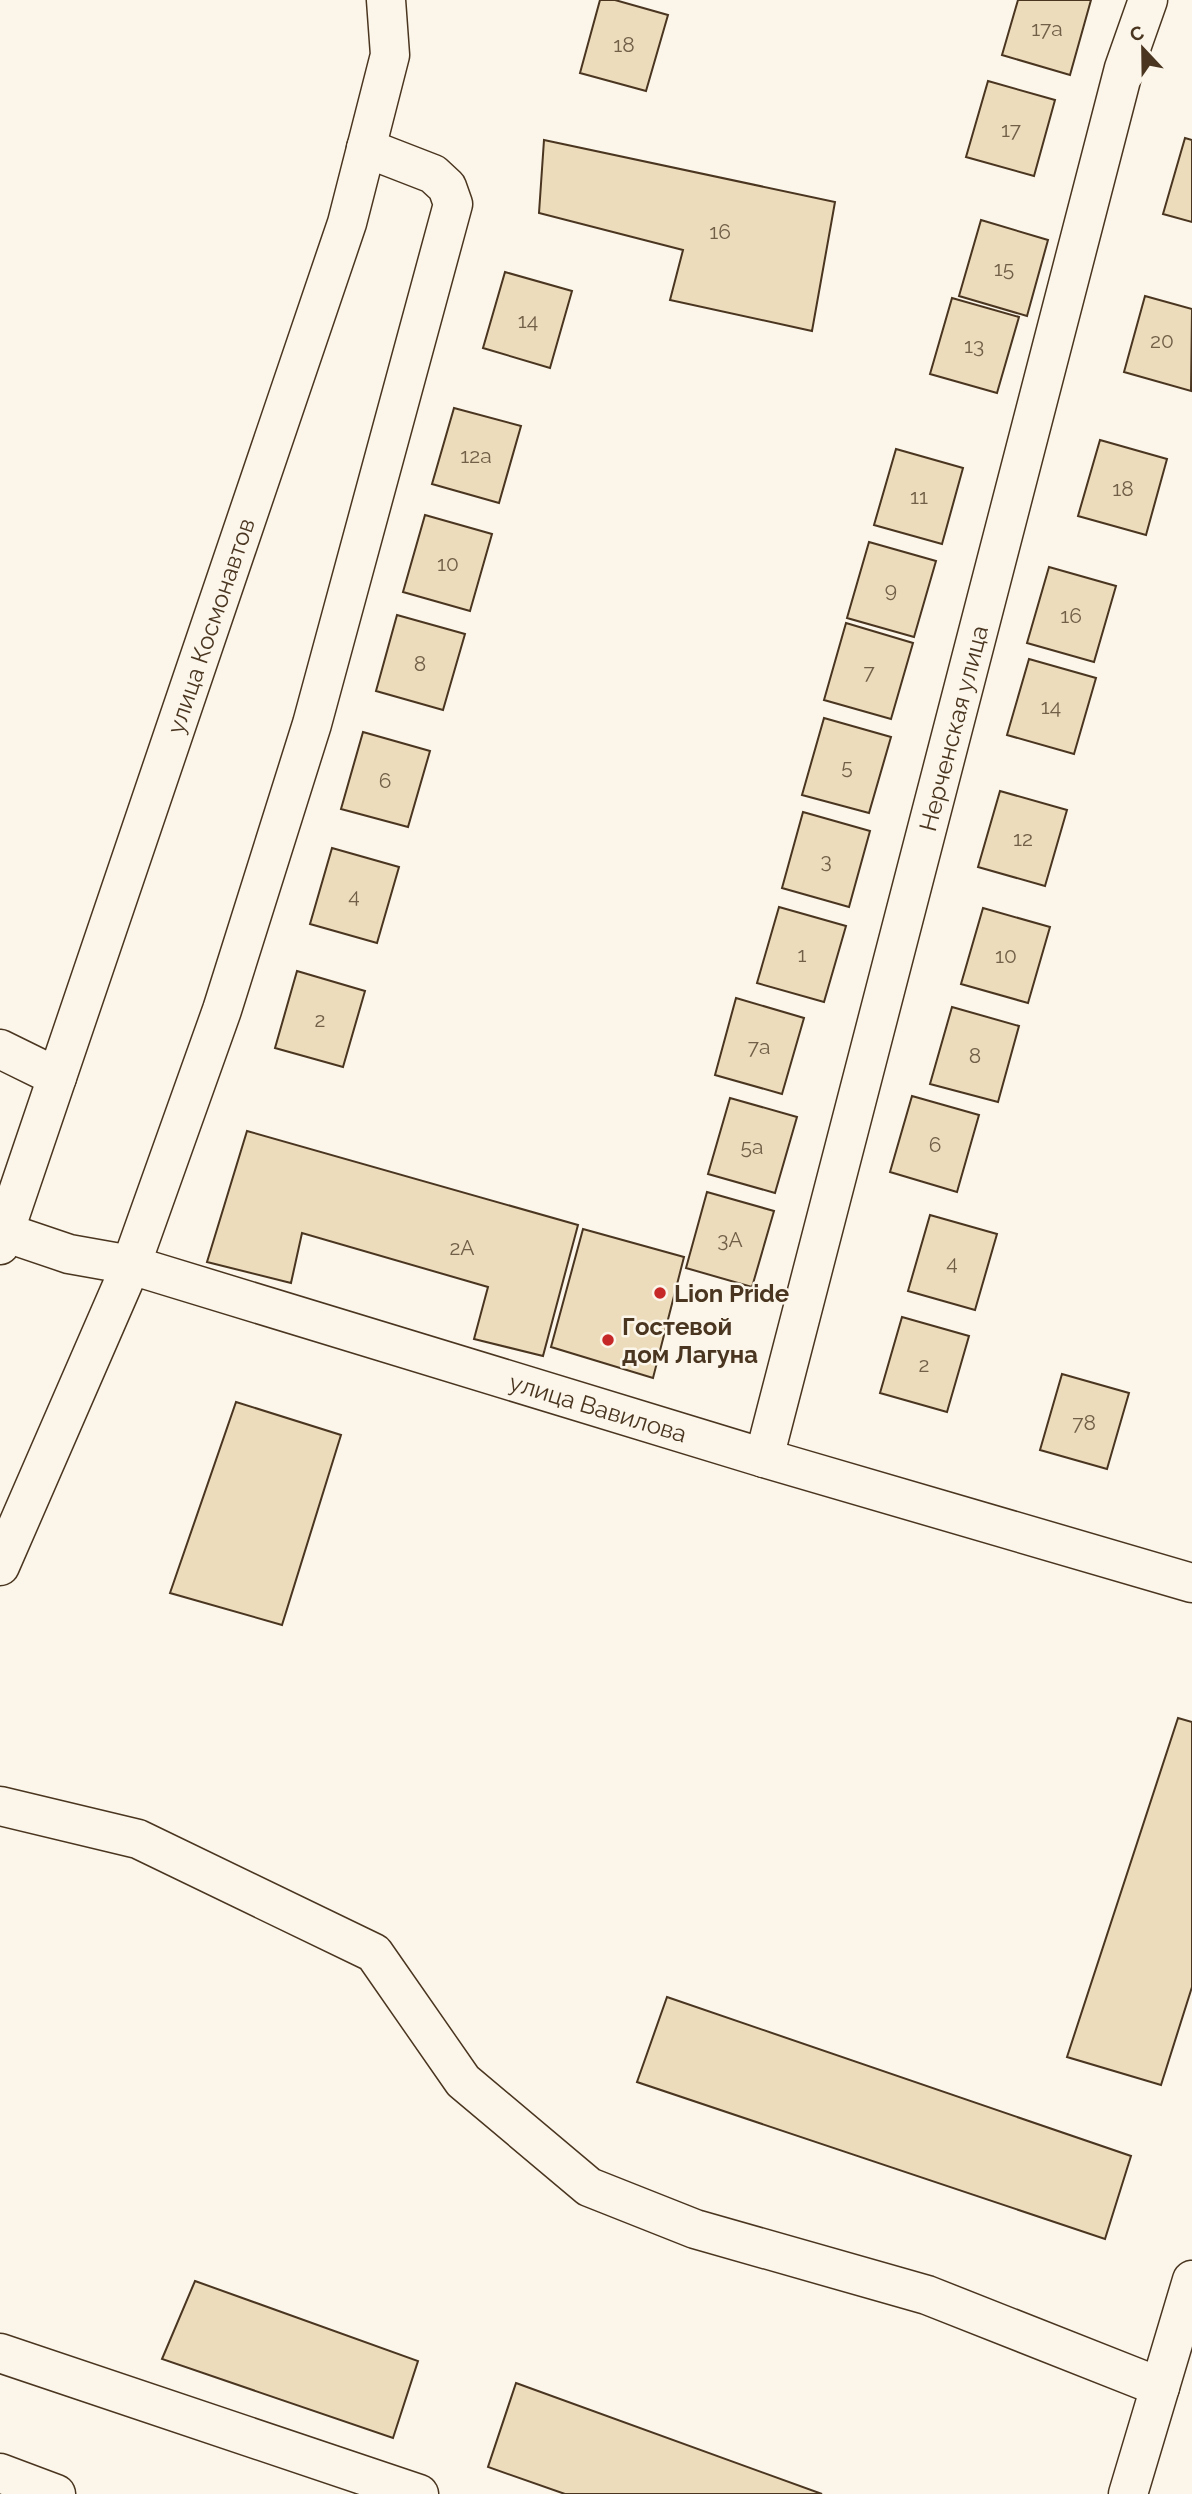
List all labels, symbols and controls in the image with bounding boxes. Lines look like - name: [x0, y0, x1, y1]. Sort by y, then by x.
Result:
- north arrow: [1108, 14, 1178, 84]
- house number: 17а: [1031, 16, 1063, 41]
- text: С: [1126, 21, 1147, 46]
- house number: 18: [613, 32, 635, 57]
- house number: 17: [1001, 117, 1022, 142]
- house number: 16: [709, 219, 731, 244]
- house number: 15: [994, 256, 1014, 281]
- house number: 14: [518, 308, 538, 333]
- house number: 20: [1150, 328, 1174, 353]
- house number: 13: [964, 333, 984, 358]
- house number: 12а: [460, 443, 492, 468]
- house number: 18: [1112, 476, 1134, 501]
- house number: 11: [910, 484, 928, 509]
- street label: улица Космонавтов: [160, 514, 260, 737]
- house number: 10: [437, 551, 459, 576]
- house number: 9: [885, 577, 897, 602]
- house number: 16: [1060, 603, 1082, 628]
- street label: Нерченская улица: [912, 622, 994, 834]
- house number: 8: [414, 651, 426, 676]
- house number: 7: [863, 659, 875, 684]
- house number: 14: [1041, 694, 1061, 719]
- house number: 5: [841, 754, 853, 779]
- house number: 6: [379, 768, 391, 793]
- house number: 12: [1013, 826, 1033, 851]
- house number: 3: [820, 848, 832, 873]
- house number: 4: [348, 883, 360, 908]
- house number: 1: [798, 942, 807, 967]
- house number: 10: [995, 943, 1017, 968]
- house number: 2: [315, 1007, 325, 1032]
- house number: 7а: [748, 1034, 770, 1059]
- house number: 8: [969, 1043, 981, 1068]
- house number: 6: [929, 1132, 941, 1157]
- house number: 5а: [741, 1134, 763, 1159]
- house number: 3А: [717, 1227, 743, 1252]
- house number: 2А: [449, 1235, 475, 1260]
- house number: 4: [946, 1250, 958, 1275]
- place label: Lion Pride: [674, 1279, 789, 1308]
- marker: Lion Pride: [652, 1285, 668, 1301]
- place label: Гостевой дом Лагуна: [622, 1312, 758, 1369]
- marker: Гостевой дом Лагуна: [600, 1332, 616, 1348]
- house number: 2: [919, 1352, 929, 1377]
- street label: улица Вавилова: [506, 1367, 690, 1448]
- house number: 78: [1072, 1410, 1096, 1435]

